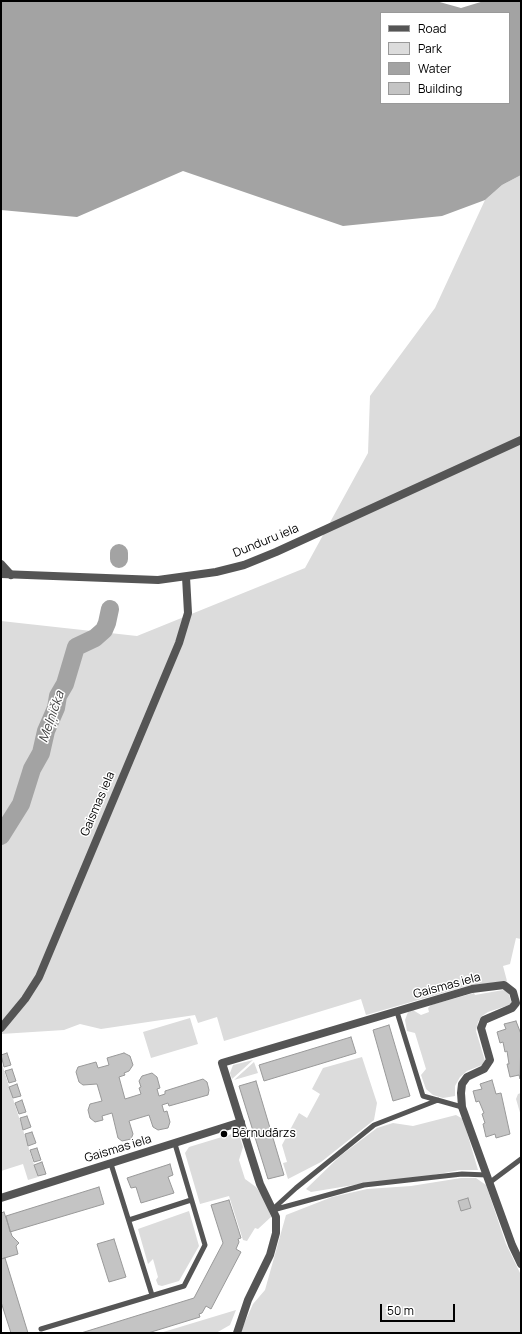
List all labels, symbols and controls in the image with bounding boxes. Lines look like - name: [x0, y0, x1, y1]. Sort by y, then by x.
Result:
- legend: [380, 12, 510, 104]
- text: Road: [418, 20, 446, 37]
- text: Park: [418, 40, 442, 57]
- text: Water: [418, 60, 451, 77]
- text: Building: [418, 80, 462, 97]
- street label: Dunduru iela: [231, 521, 301, 561]
- water label: Meļņička: [36, 689, 68, 745]
- street label: Gaismas iela: [78, 769, 118, 839]
- street label: Gaismas iela: [412, 970, 482, 1002]
- place label: Bērnudārzs: [232, 1127, 296, 1141]
- marker: Bērnudārzs: [219, 1129, 229, 1139]
- street label: Gaismas iela: [83, 1132, 153, 1166]
- scale bar: [382, 1296, 457, 1322]
- text: 50 m: [387, 1302, 414, 1319]

